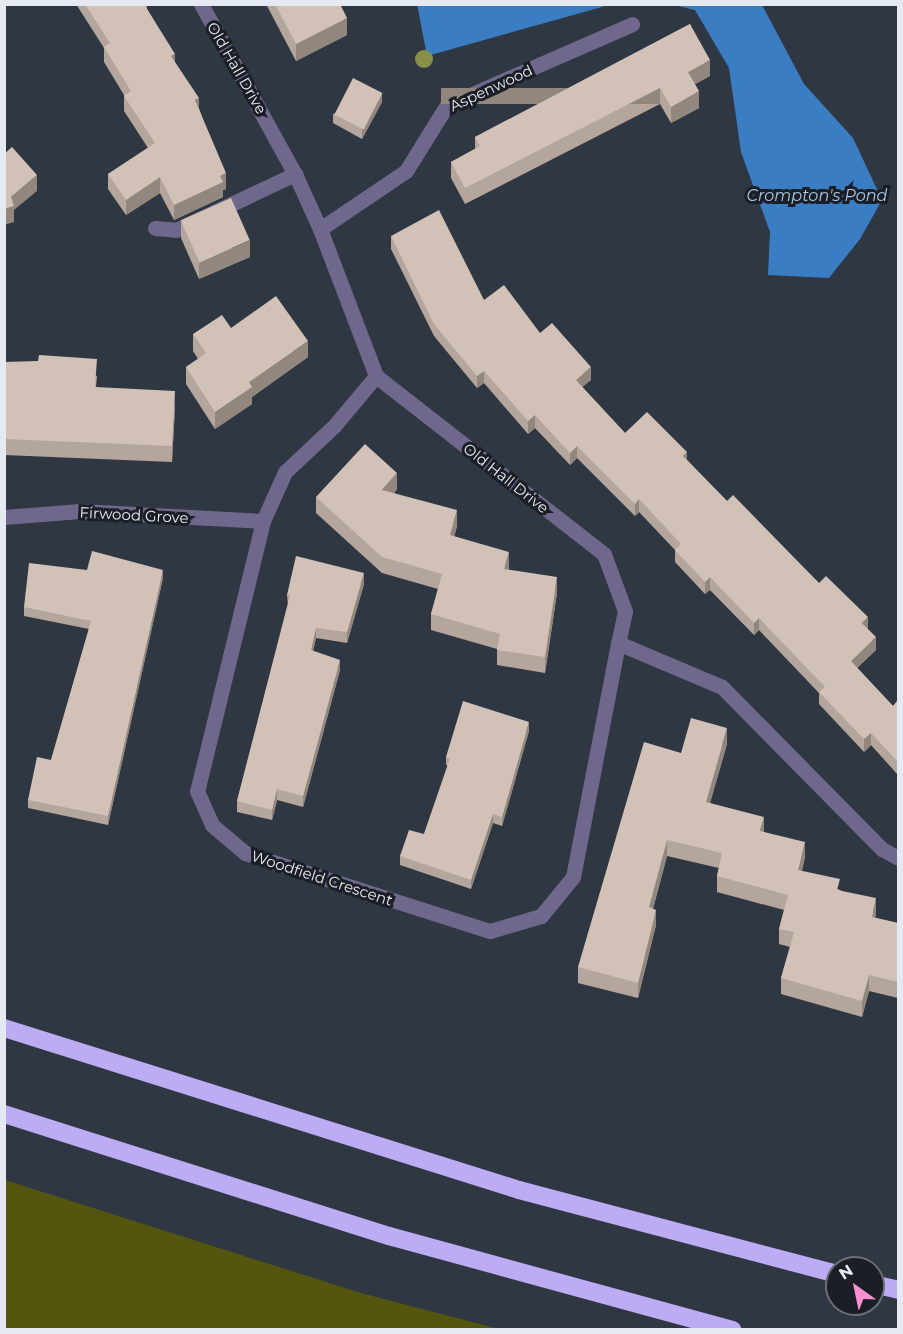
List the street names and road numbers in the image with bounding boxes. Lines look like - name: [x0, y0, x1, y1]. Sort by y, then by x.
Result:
- street label: Old Hall Drive: [203, 19, 271, 117]
- street label: Aspenwood: [447, 61, 535, 115]
- street label: Old Hall Drive: [460, 439, 552, 517]
- street label: Firwood Grove: [79, 503, 189, 527]
- street label: Woodfield Crescent: [249, 847, 395, 909]

